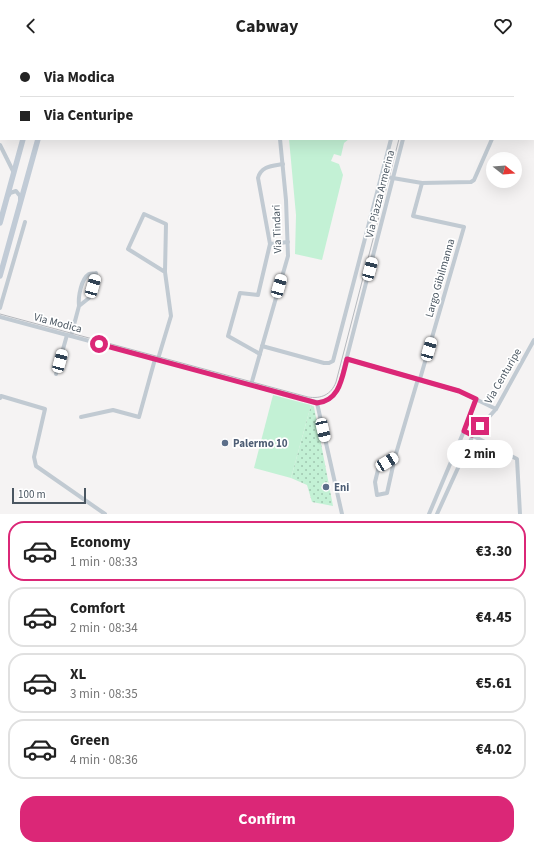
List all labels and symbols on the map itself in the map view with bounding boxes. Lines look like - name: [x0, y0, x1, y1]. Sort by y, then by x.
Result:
- street label: Via Piazza Armerina: [362, 149, 398, 239]
- north arrow: [486, 152, 522, 188]
- street label: Via Tindari: [269, 204, 285, 254]
- street label: Largo Gibilmanna: [422, 237, 458, 319]
- car: [361, 256, 379, 282]
- car: [84, 273, 102, 299]
- car: [270, 273, 288, 299]
- street label: Via Modica: [32, 309, 84, 337]
- route start: [90, 335, 108, 353]
- car: [420, 336, 438, 362]
- street label: Via Centuripe: [481, 345, 525, 406]
- car: [51, 348, 69, 374]
- car: [314, 417, 332, 443]
- route end: [471, 417, 489, 435]
- place label: Palermo 10: [233, 436, 288, 451]
- marker: Palermo 10: [220, 438, 230, 448]
- callout: 2 min: [447, 440, 513, 468]
- car: [374, 451, 400, 473]
- place label: Eni: [334, 480, 349, 495]
- marker: Eni: [321, 482, 331, 492]
- scale bar: [12, 486, 86, 505]

